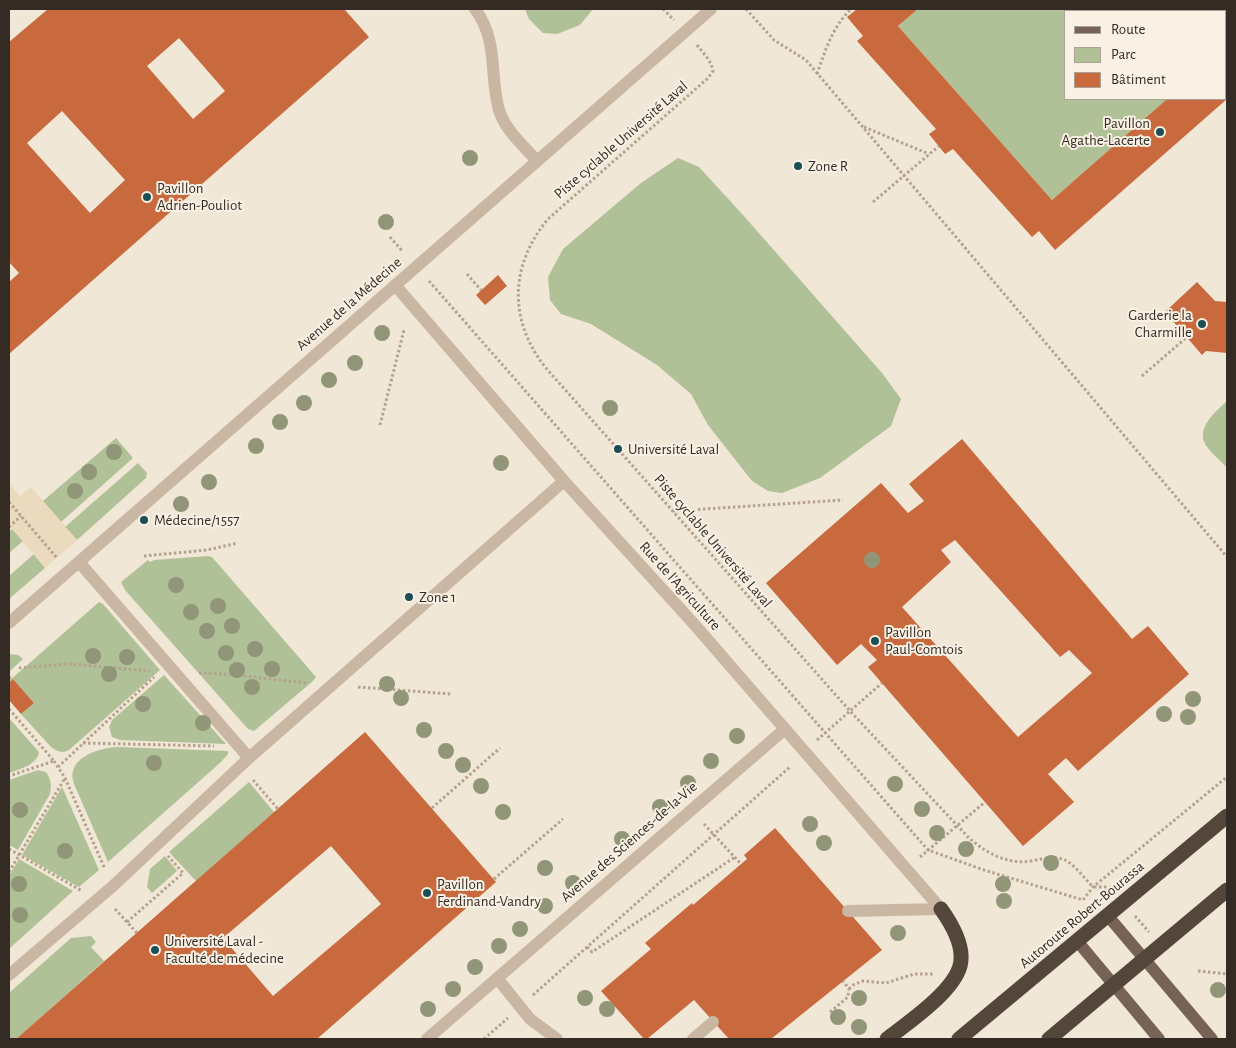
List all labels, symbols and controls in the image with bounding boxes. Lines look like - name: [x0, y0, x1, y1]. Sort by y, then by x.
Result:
- legend: [1064, 10, 1226, 100]
- text: Route: [1111, 22, 1145, 37]
- text: Parc: [1111, 47, 1136, 62]
- text: Bâtiment: [1111, 72, 1166, 87]
- street label: Piste cyclable Université Laval: [550, 77, 692, 203]
- place label: Pavillon Agathe-Lacerte: [1061, 114, 1150, 149]
- marker: Pavillon Agathe-Lacerte: [1154, 126, 1166, 138]
- place label: Zone R: [808, 157, 848, 175]
- marker: Zone R: [792, 160, 804, 172]
- place label: Pavillon Adrien-Pouliot: [157, 179, 242, 214]
- marker: Pavillon Adrien-Pouliot: [141, 191, 153, 203]
- street label: Avenue de la Médecine: [293, 253, 405, 355]
- place label: Garderie la Charmille: [1128, 306, 1192, 341]
- marker: Garderie la Charmille: [1196, 318, 1208, 330]
- place label: Université Laval: [628, 440, 719, 458]
- marker: Université Laval: [612, 443, 624, 455]
- street label: Piste cyclable Université Laval: [650, 470, 776, 612]
- place label: Médecine/1557: [154, 511, 239, 529]
- marker: Médecine/1557: [138, 514, 150, 526]
- street label: Rue de l'Agriculture: [635, 538, 725, 634]
- place label: Zone 1: [419, 588, 456, 606]
- marker: Zone 1: [403, 591, 415, 603]
- place label: Pavillon Paul-Comtois: [885, 623, 963, 658]
- marker: Pavillon Paul-Comtois: [869, 635, 881, 647]
- street label: Avenue des Sciences-de-la-Vie: [557, 778, 701, 906]
- street label: Autoroute Robert-Bourassa: [1016, 858, 1148, 972]
- place label: Pavillon Ferdinand-Vandry: [437, 875, 541, 910]
- marker: Pavillon Ferdinand-Vandry: [421, 887, 433, 899]
- place label: Université Laval - Faculté de médecine: [165, 932, 284, 967]
- marker: Université Laval - Faculté de médecine: [149, 944, 161, 956]

